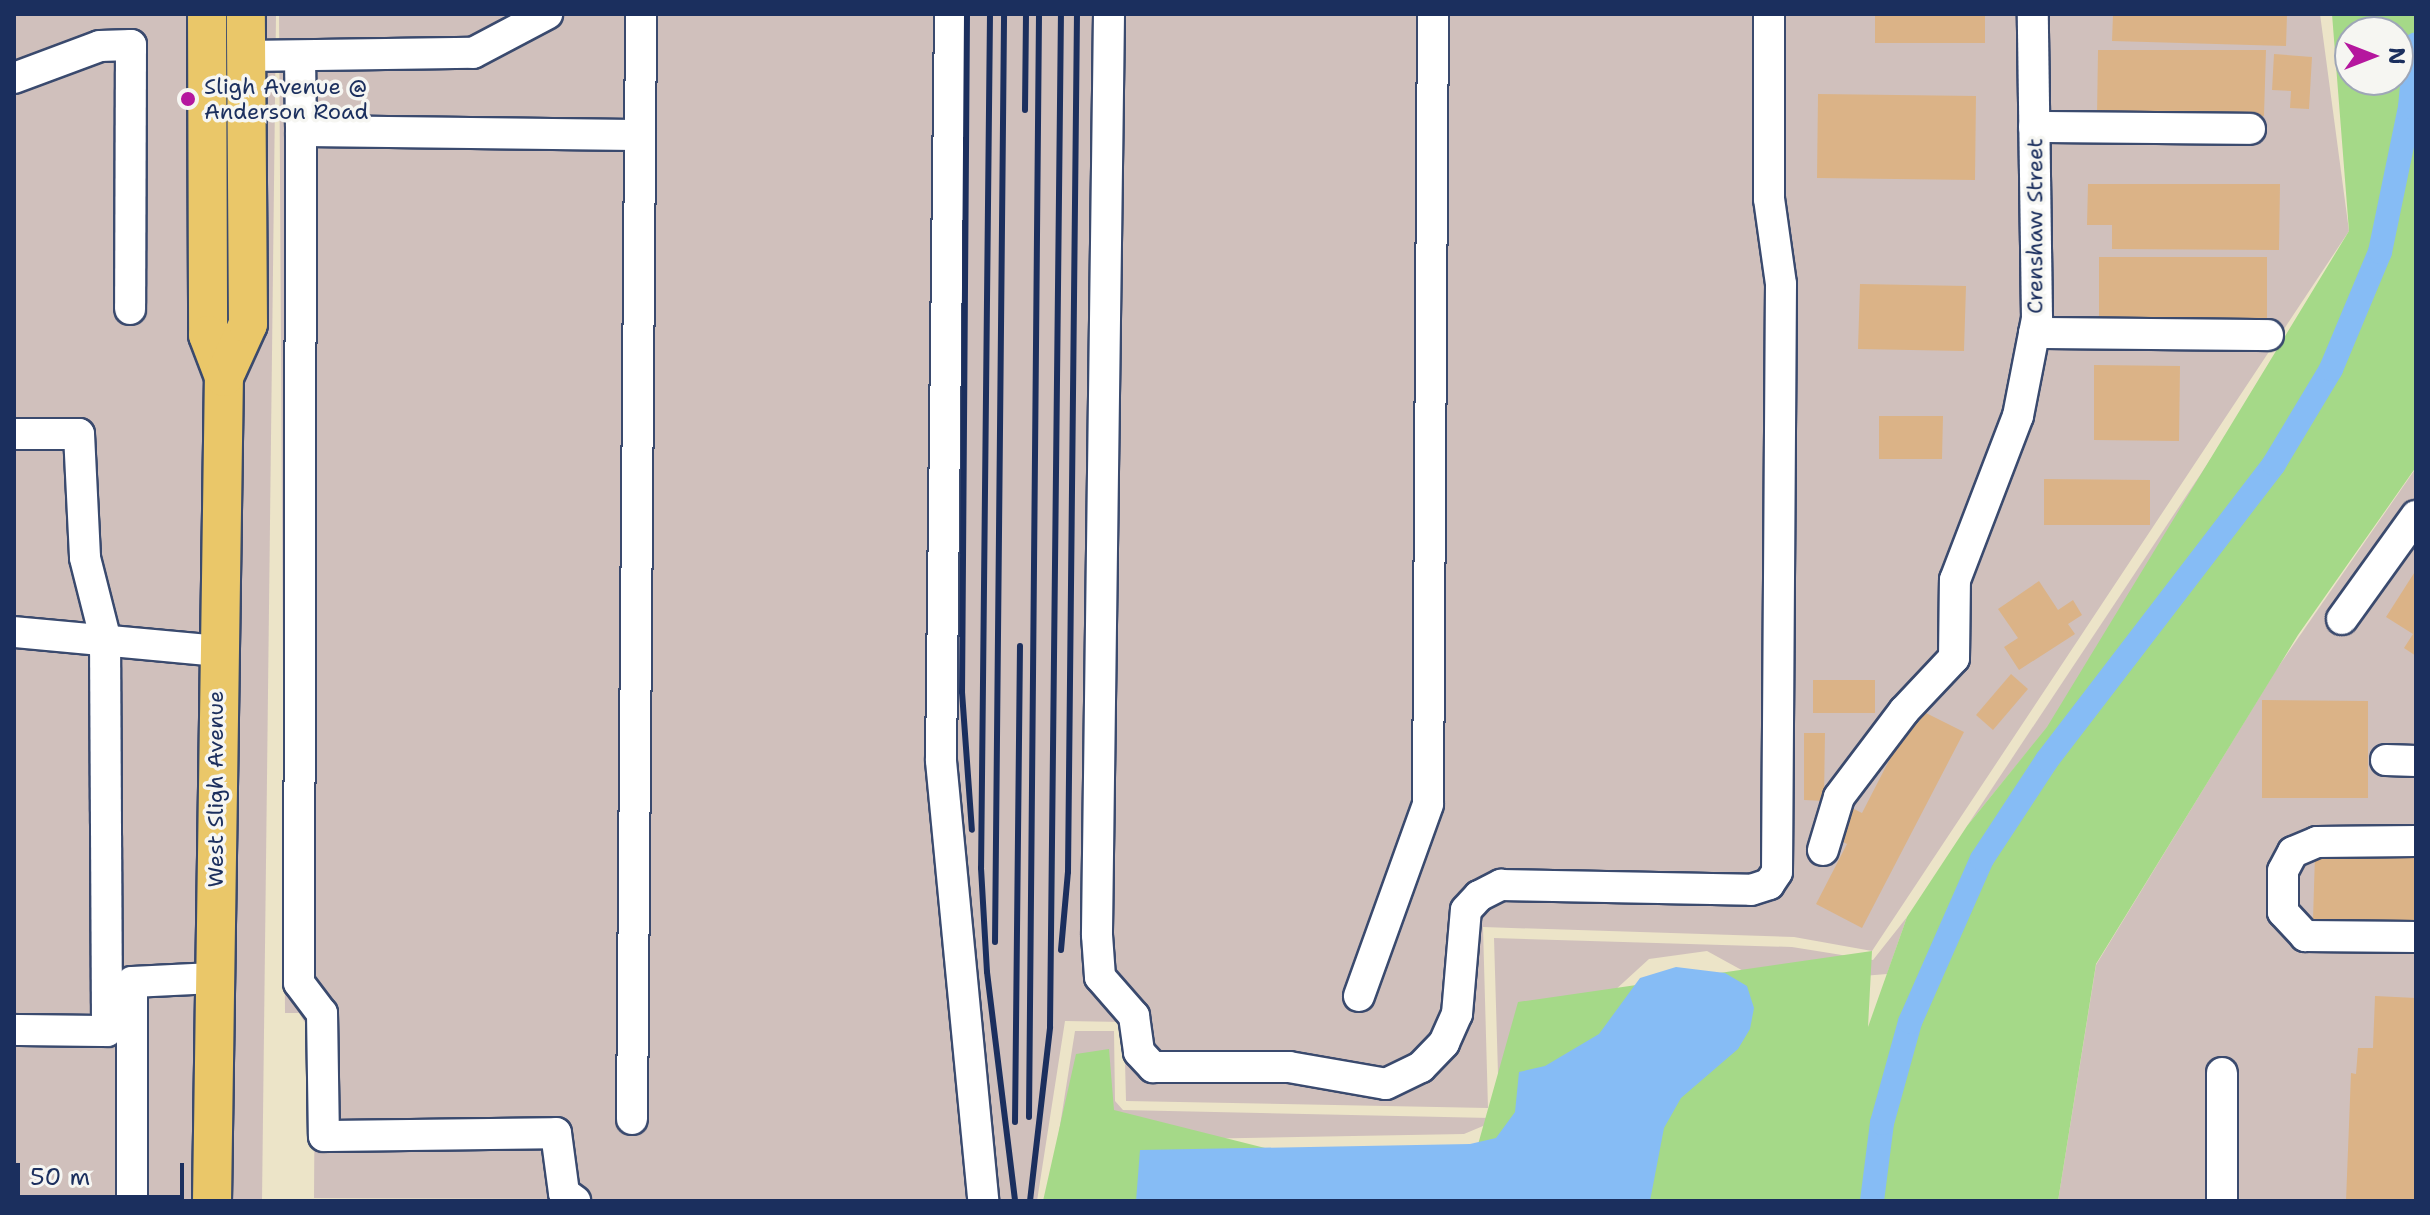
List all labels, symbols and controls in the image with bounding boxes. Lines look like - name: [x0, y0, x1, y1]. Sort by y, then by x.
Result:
- north arrow: [2334, 16, 2414, 96]
- text: N: [2382, 47, 2411, 65]
- place label: Sligh Avenue @ Anderson Road: [204, 73, 369, 124]
- marker: Sligh Avenue @ Anderson Road: [179, 90, 197, 108]
- street label: Crenshaw Street: [2022, 138, 2048, 314]
- street label: West Sligh Avenue: [203, 691, 229, 887]
- scale bar: [20, 1147, 188, 1197]
- text: 50 m: [30, 1161, 90, 1193]

